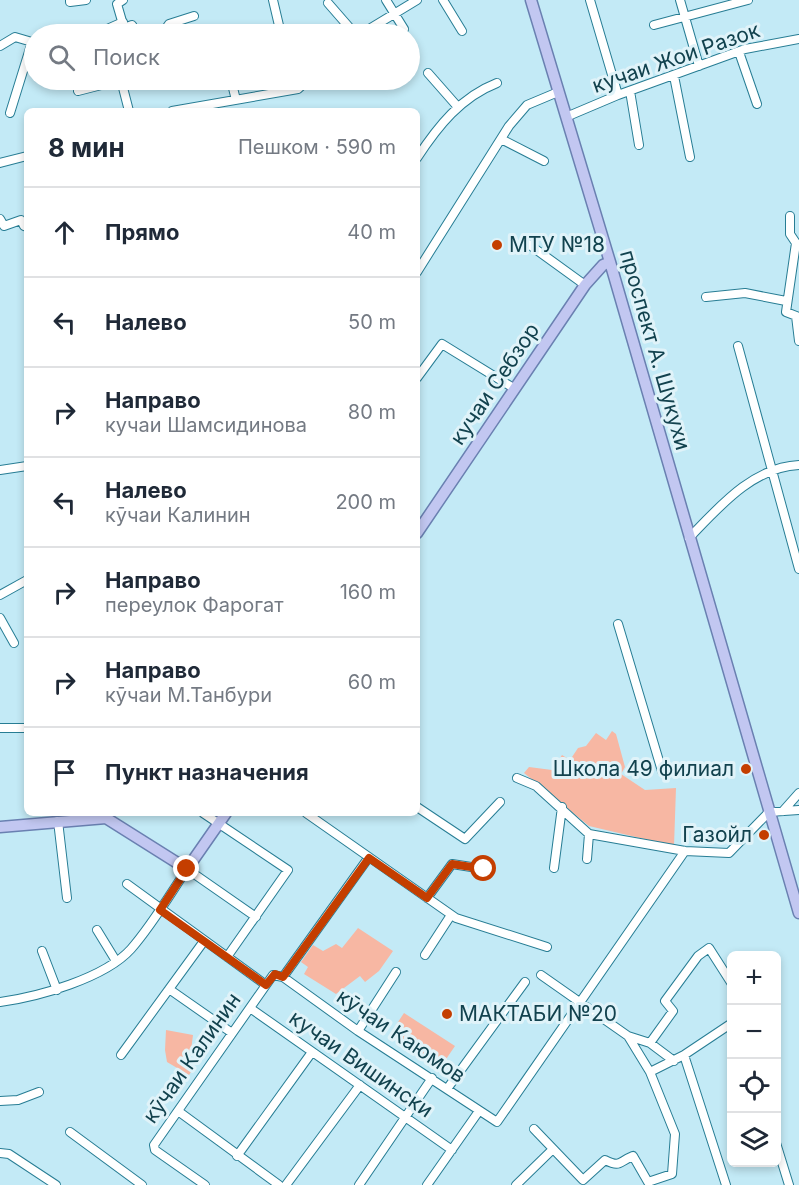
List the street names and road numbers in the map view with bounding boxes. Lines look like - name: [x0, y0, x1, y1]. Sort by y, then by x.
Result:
- street label: кучаи Жои Разок: [589, 17, 763, 98]
- street label: проспект А. Шукухи: [615, 247, 696, 453]
- street label: кучаи Себзор: [445, 318, 544, 449]
- street label: кӯчаи Каюмов: [332, 983, 470, 1088]
- street label: кӯчаи Калинин: [137, 988, 246, 1128]
- street label: кучаи Вишински: [285, 1005, 438, 1122]

